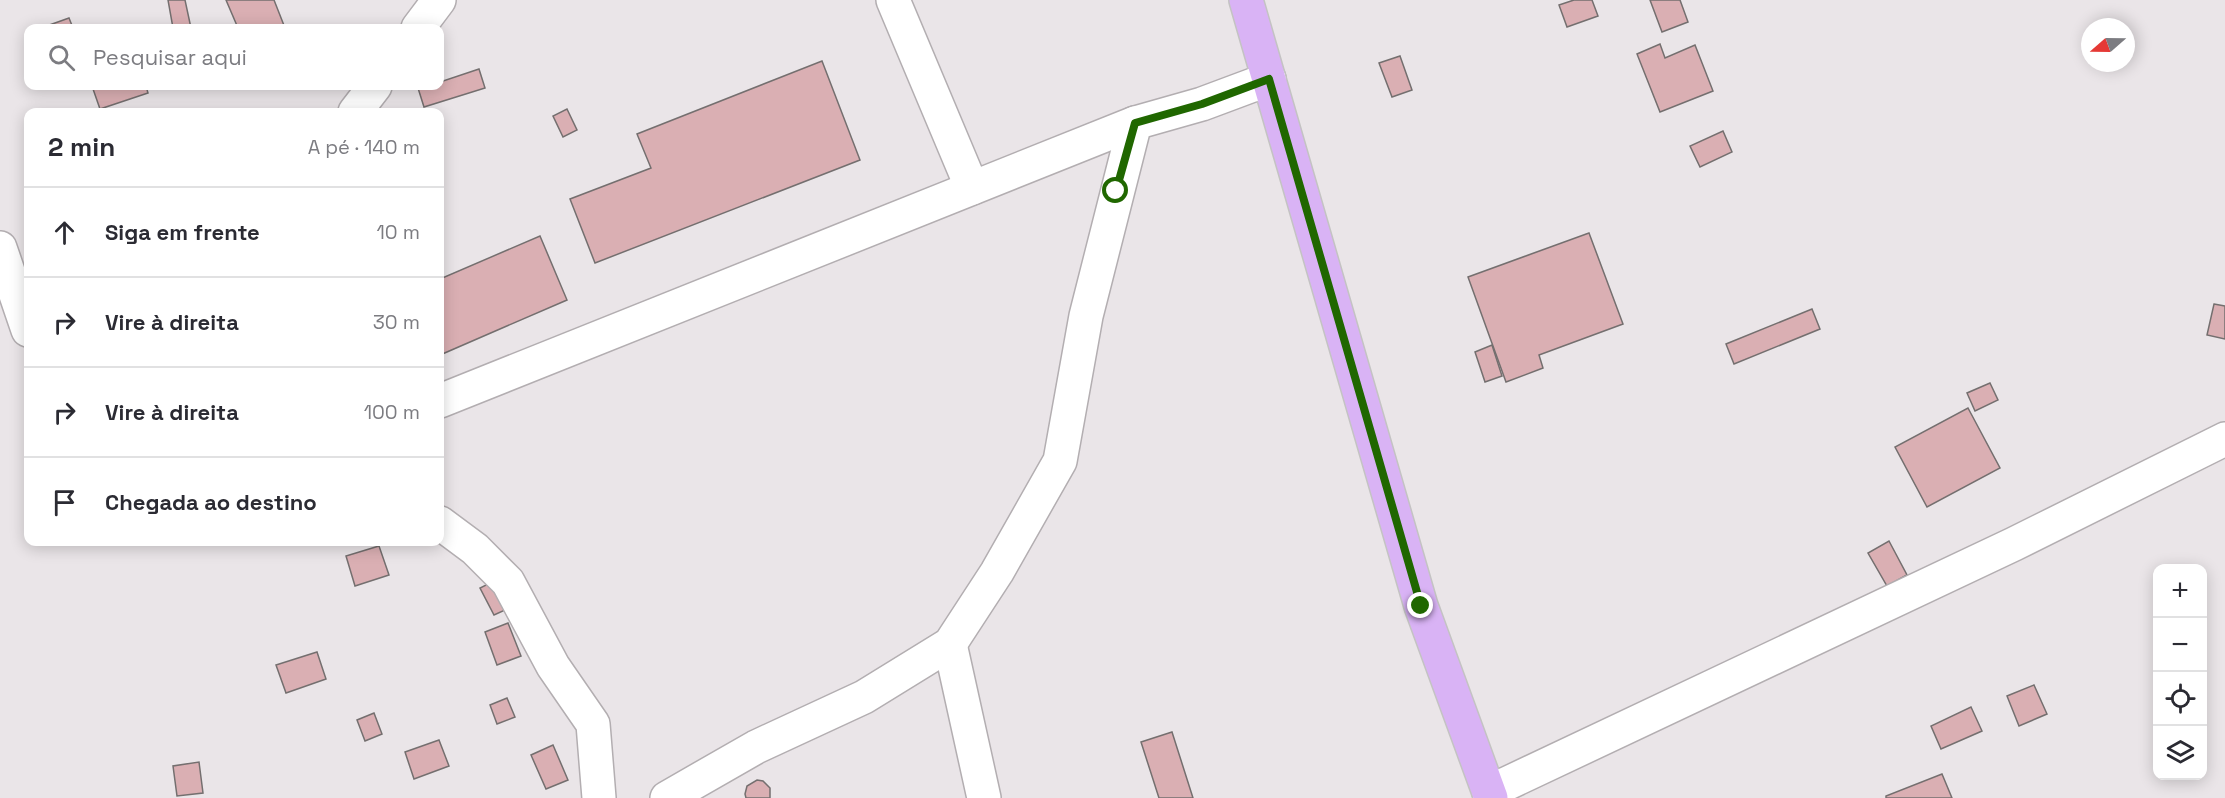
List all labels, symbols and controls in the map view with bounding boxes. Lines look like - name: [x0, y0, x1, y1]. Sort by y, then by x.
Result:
- north arrow: [2081, 18, 2135, 72]
- search box: [24, 24, 444, 90]
- icon: search: [45, 41, 78, 74]
- text: Pesquisar aqui: [93, 43, 247, 71]
- text: 2 min: [48, 130, 115, 164]
- text: A pé · 140 m: [308, 134, 420, 160]
- route start: [1102, 177, 1128, 203]
- icon: ahead: [48, 216, 81, 249]
- text: Siga em frente: [105, 218, 260, 246]
- text: 10 m: [376, 219, 420, 245]
- icon: right: [48, 306, 81, 339]
- text: Vire à direita: [105, 308, 239, 336]
- text: 30 m: [373, 309, 420, 335]
- icon: right: [48, 396, 81, 429]
- text: Vire à direita: [105, 398, 239, 426]
- text: 100 m: [364, 399, 420, 425]
- icon: arrive: [48, 486, 81, 519]
- text: Chegada ao destino: [105, 488, 317, 516]
- map controls: [2153, 564, 2207, 780]
- button: +: [2153, 564, 2207, 618]
- route end: [1407, 592, 1433, 618]
- button: −: [2153, 618, 2207, 672]
- button: locate: [2153, 672, 2207, 726]
- button: layers: [2153, 726, 2207, 780]

